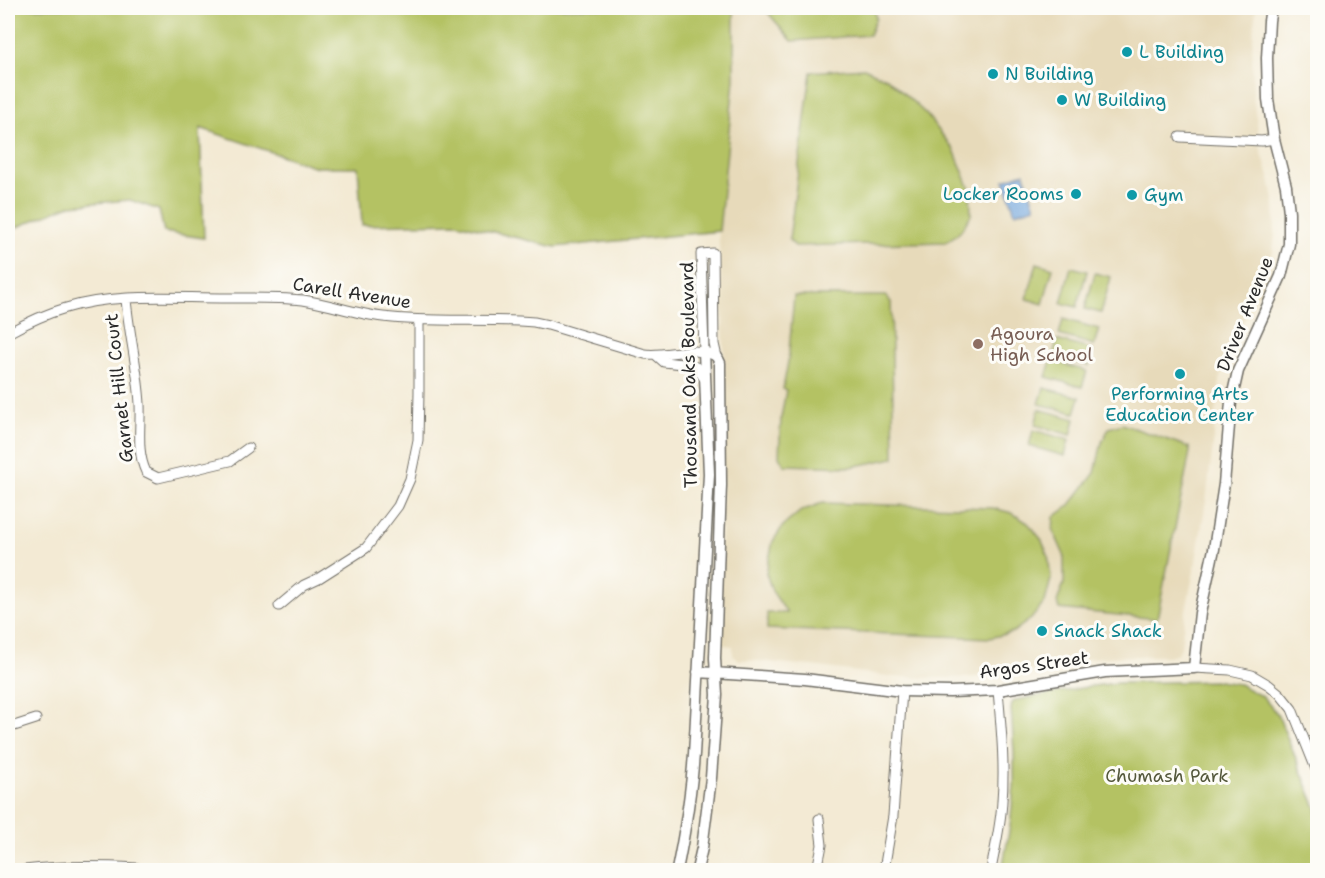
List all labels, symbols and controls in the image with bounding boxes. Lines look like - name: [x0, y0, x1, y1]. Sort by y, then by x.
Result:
- place label: L Building: [1139, 40, 1224, 64]
- marker: L Building: [1120, 45, 1134, 59]
- place label: N Building: [1005, 62, 1094, 86]
- marker: N Building: [986, 67, 1000, 81]
- place label: W Building: [1074, 88, 1166, 112]
- marker: W Building: [1055, 93, 1069, 107]
- place label: Locker Rooms: [943, 182, 1064, 206]
- place label: Gym: [1144, 183, 1183, 207]
- marker: Locker Rooms: [1069, 187, 1083, 201]
- marker: Gym: [1125, 188, 1139, 202]
- street label: Driver Avenue: [1211, 253, 1279, 375]
- street label: Thousand Oaks Boulevard: [675, 262, 703, 488]
- street label: Carell Avenue: [291, 272, 413, 314]
- street label: Garnet Hill Court: [99, 312, 139, 464]
- place label: Agoura High School: [990, 322, 1093, 367]
- marker: Agoura High School: [971, 337, 985, 351]
- marker: Performing Arts Education Center: [1173, 367, 1187, 381]
- place label: Performing Arts Education Center: [1105, 382, 1255, 427]
- place label: Snack Shack: [1054, 619, 1162, 643]
- marker: Snack Shack: [1035, 624, 1049, 638]
- street label: Argos Street: [978, 645, 1090, 685]
- park label: Chumash Park: [1105, 764, 1229, 788]

